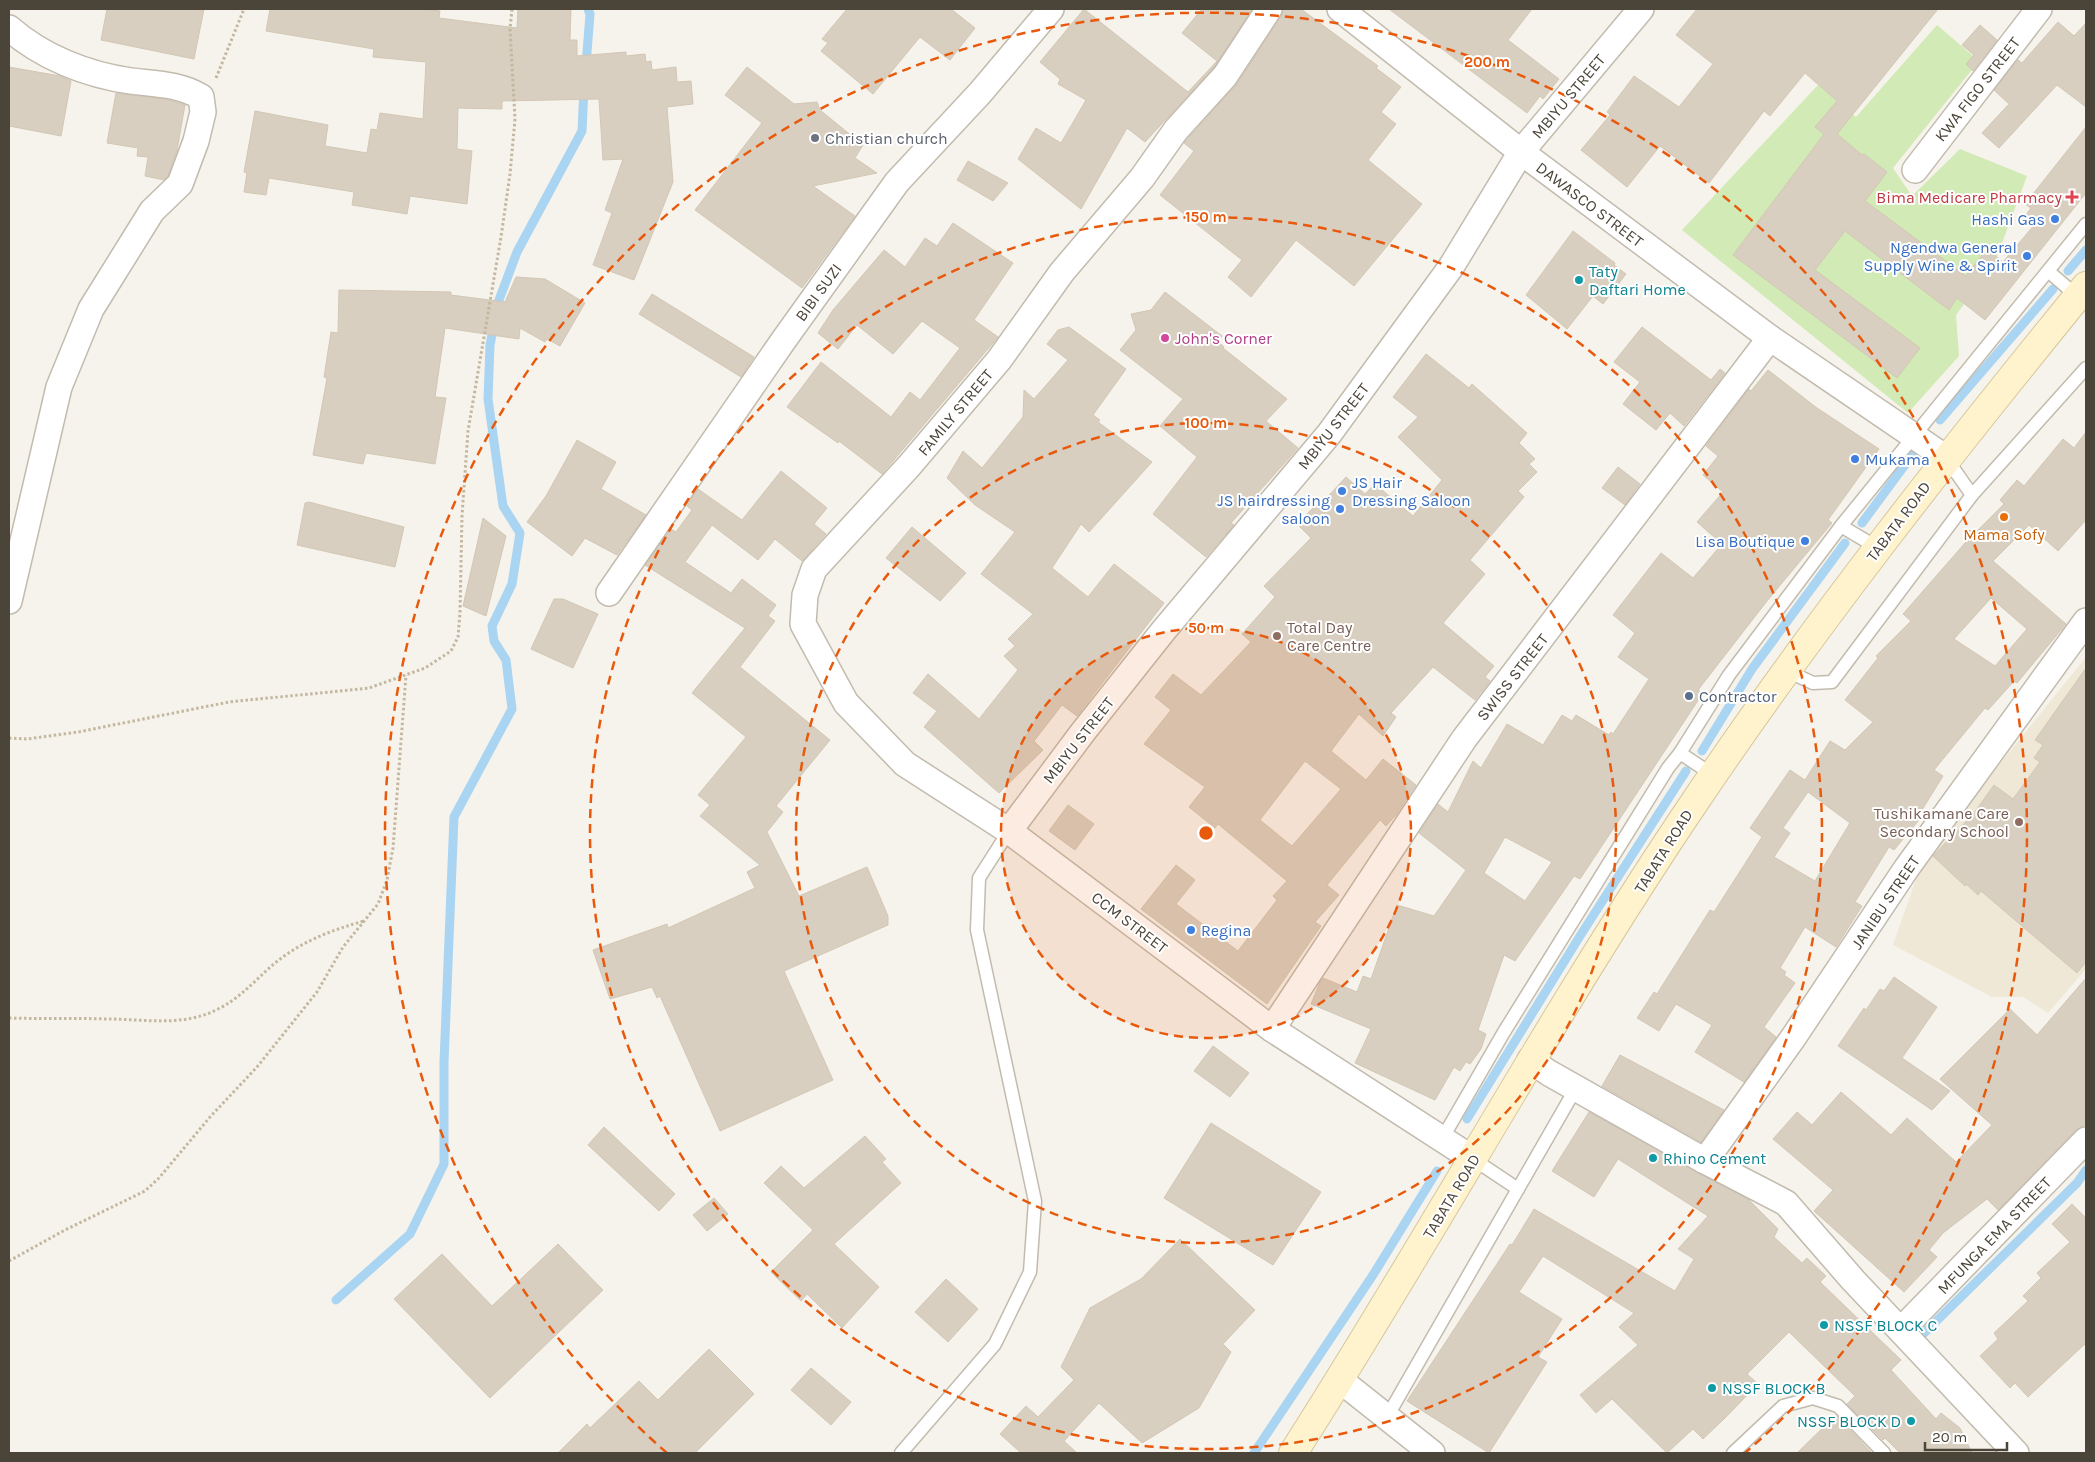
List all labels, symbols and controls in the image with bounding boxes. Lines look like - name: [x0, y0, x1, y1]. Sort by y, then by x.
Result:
- street label: KWA FIGO STREET: [1931, 33, 2024, 145]
- street label: MBIYU STREET: [1528, 50, 1609, 142]
- text: 200 m: [1464, 53, 1510, 71]
- place label: Christian church: [825, 129, 948, 148]
- marker: Christian church: [809, 132, 821, 144]
- street label: DAWASCO STREET: [1532, 158, 1647, 251]
- place label: Bima Medicare Pharmacy: [1876, 188, 2063, 207]
- marker: Bima Medicare Pharmacy: [2066, 191, 2078, 203]
- text: 150 m: [1185, 208, 1227, 226]
- place label: Hashi Gas: [1971, 210, 2045, 229]
- marker: Hashi Gas: [2049, 213, 2061, 225]
- place label: Ngendwa General Supply Wine & Spirit: [1864, 238, 2017, 275]
- marker: Ngendwa General Supply Wine & Spirit: [2021, 250, 2033, 262]
- street label: BIBI SUZI: [791, 260, 846, 325]
- place label: Taty Daftari Home: [1589, 262, 1686, 299]
- marker: Taty Daftari Home: [1573, 274, 1585, 286]
- place label: John's Corner: [1175, 329, 1272, 348]
- marker: John's Corner: [1159, 332, 1171, 344]
- street label: FAMILY STREET: [914, 365, 997, 459]
- street label: MBIYU STREET: [1294, 379, 1373, 473]
- text: 100 m: [1185, 414, 1227, 432]
- place label: Mukama: [1865, 450, 1930, 469]
- marker: Mukama: [1849, 453, 1861, 465]
- place label: JS Hair Dressing Saloon: [1352, 473, 1471, 510]
- street label: TABATA ROAD: [1862, 478, 1935, 565]
- marker: JS Hair Dressing Saloon: [1336, 485, 1348, 497]
- place label: JS hairdressing saloon: [1217, 491, 1330, 528]
- marker: JS hairdressing saloon: [1334, 503, 1346, 515]
- marker: Mama Sofy: [1998, 511, 2010, 523]
- place label: Mama Sofy: [1963, 525, 2045, 544]
- place label: Lisa Boutique: [1695, 532, 1795, 551]
- marker: Lisa Boutique: [1799, 535, 1811, 547]
- place label: Total Day Care Centre: [1287, 618, 1371, 655]
- text: 50 m: [1188, 619, 1224, 637]
- marker: Total Day Care Centre: [1271, 630, 1283, 642]
- street label: SWISS STREET: [1473, 630, 1552, 725]
- place label: Contractor: [1699, 687, 1777, 706]
- marker: Contractor: [1683, 690, 1695, 702]
- street label: MBIYU STREET: [1039, 693, 1118, 787]
- place label: Tushikamane Care Secondary School: [1874, 804, 2009, 841]
- street label: TABATA ROAD: [1630, 806, 1697, 897]
- marker: Tushikamane Care Secondary School: [2013, 816, 2025, 828]
- centre of rings: [1197, 824, 1215, 842]
- street label: JANIBU STREET: [1847, 852, 1924, 953]
- street label: CCM STREET: [1088, 888, 1172, 957]
- place label: Regina: [1201, 921, 1251, 940]
- marker: Regina: [1185, 924, 1197, 936]
- place label: Rhino Cement: [1663, 1149, 1766, 1168]
- street label: TABATA ROAD: [1419, 1151, 1484, 1242]
- marker: Rhino Cement: [1647, 1152, 1659, 1164]
- street label: MFUNGA EMA STREET: [1933, 1173, 2055, 1298]
- place label: NSSF BLOCK C: [1834, 1316, 1938, 1335]
- marker: NSSF BLOCK C: [1818, 1319, 1830, 1331]
- place label: NSSF BLOCK B: [1722, 1379, 1826, 1398]
- marker: NSSF BLOCK B: [1706, 1382, 1718, 1394]
- place label: NSSF BLOCK D: [1797, 1412, 1901, 1431]
- marker: NSSF BLOCK D: [1905, 1415, 1917, 1427]
- scale bar: [1925, 1420, 2008, 1452]
- text: 20 m: [1932, 1428, 1967, 1446]

